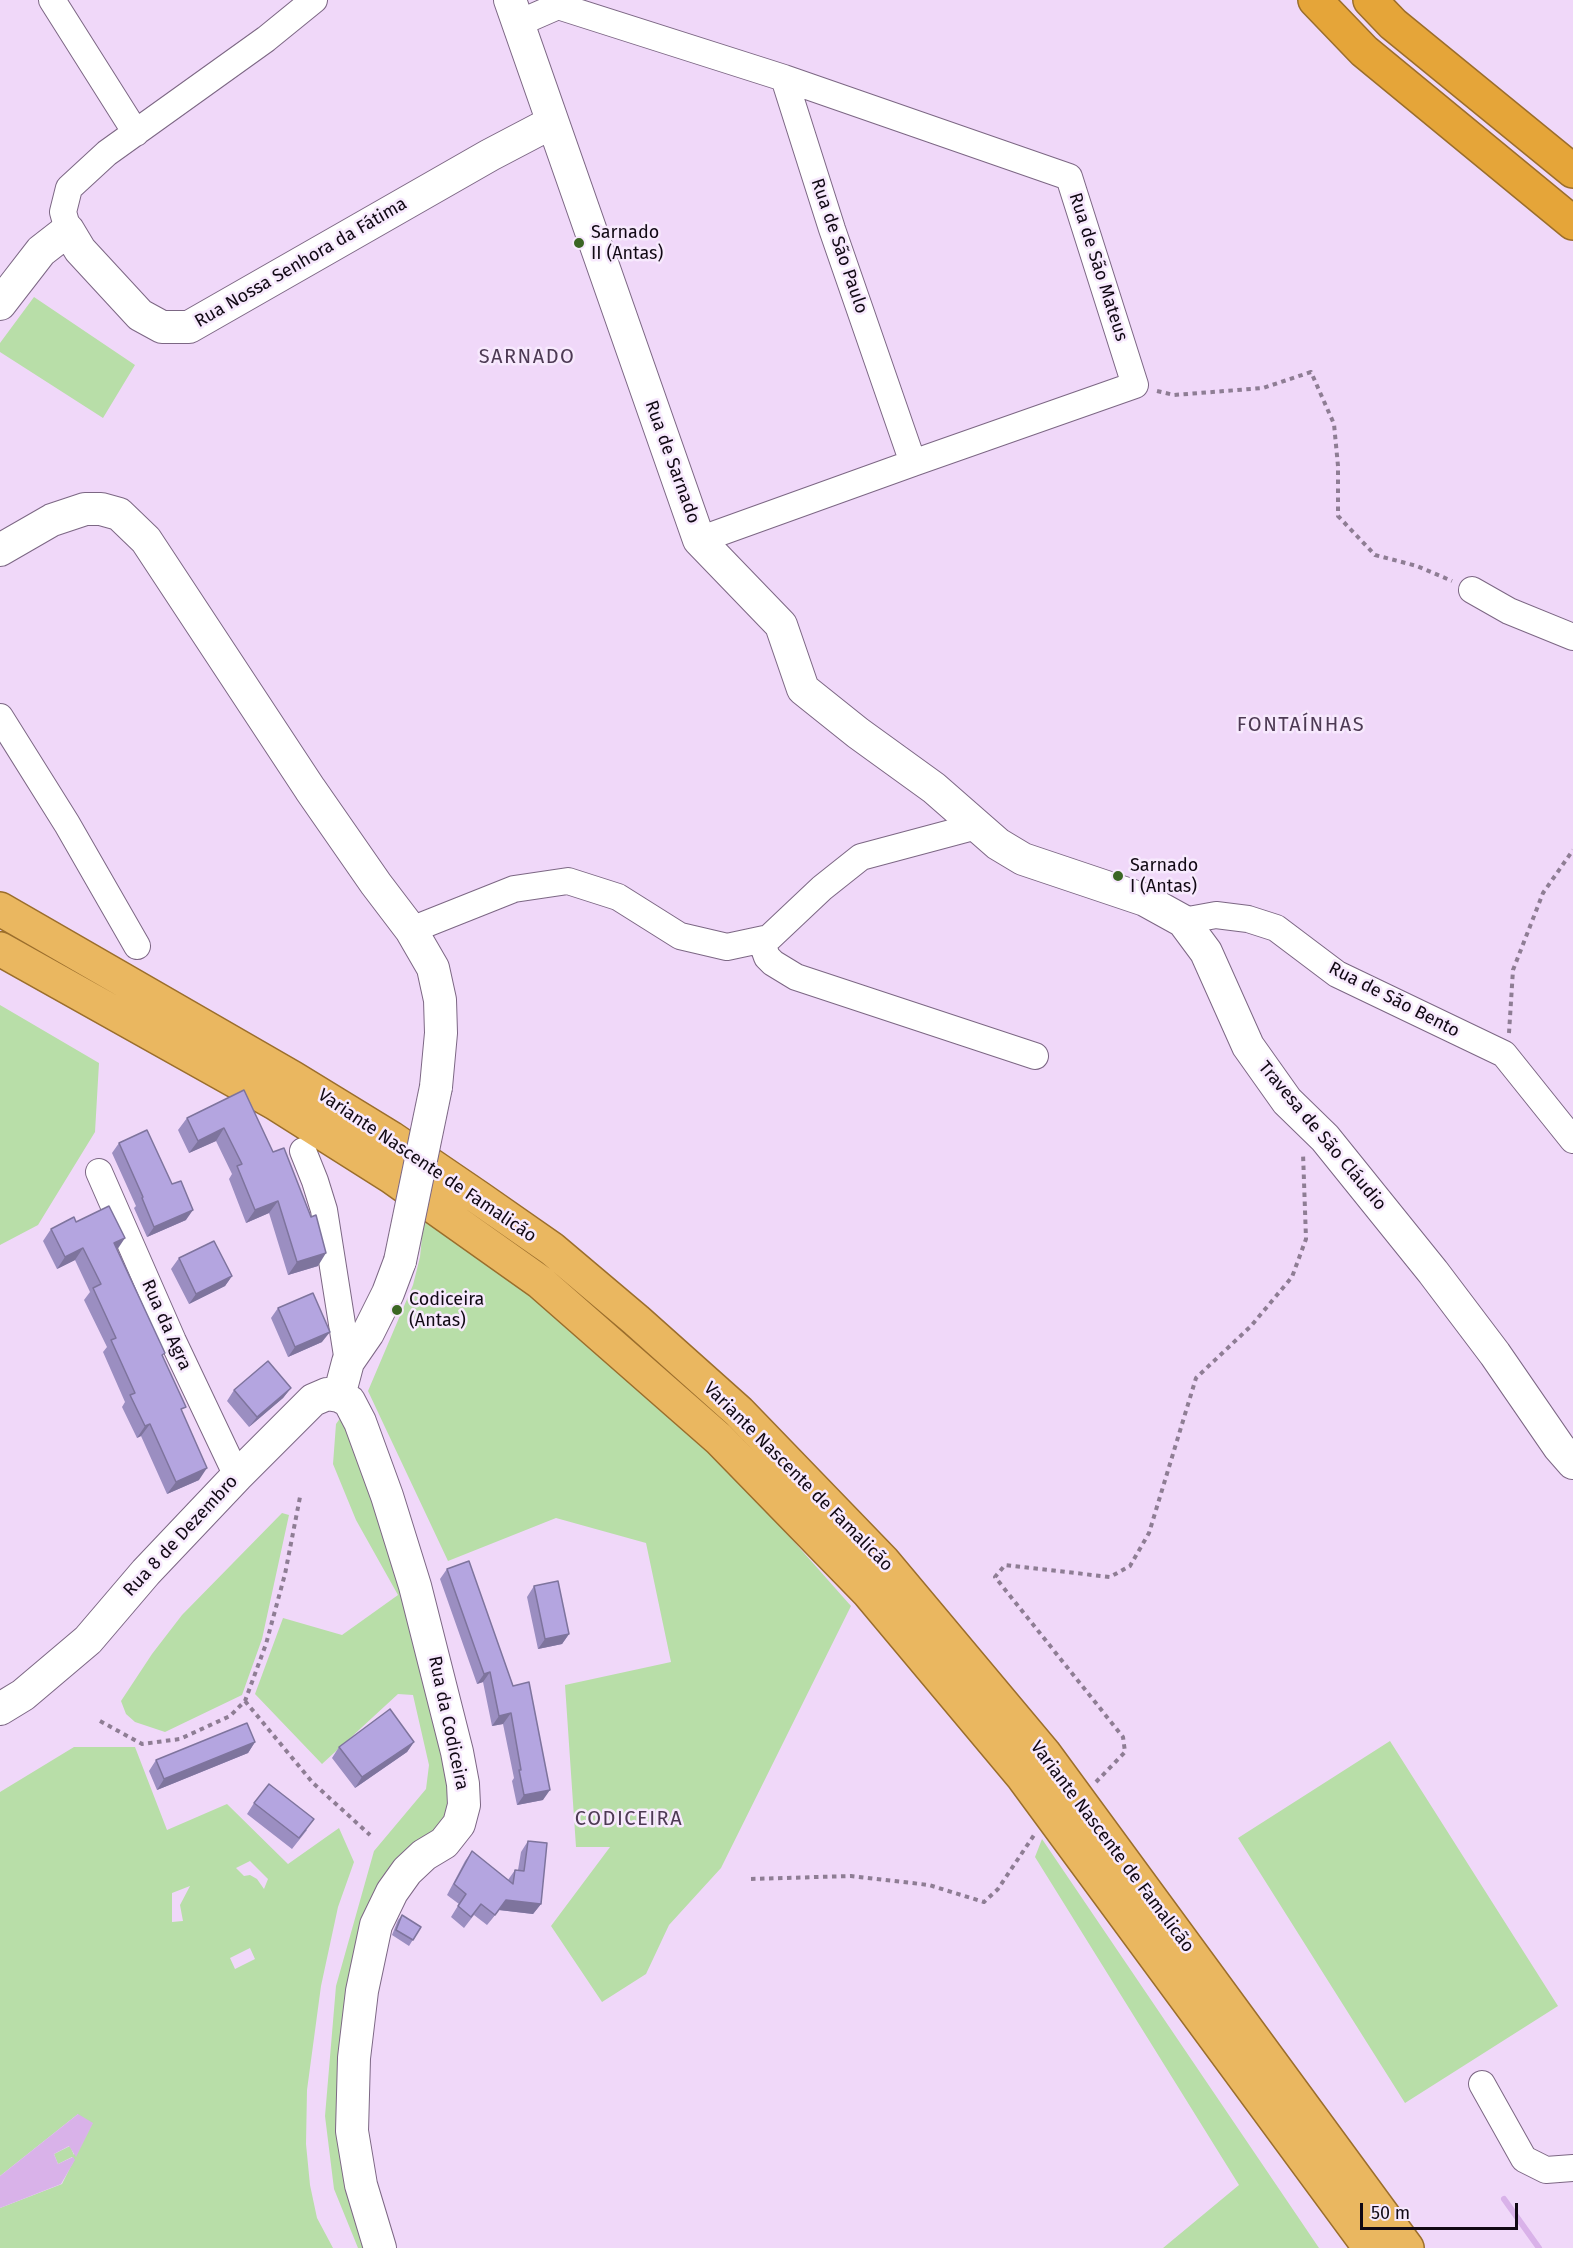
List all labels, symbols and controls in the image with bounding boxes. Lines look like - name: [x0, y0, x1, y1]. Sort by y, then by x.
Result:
- street label: Rua de São Paulo: [806, 176, 872, 316]
- street label: Rua de São Mateus: [1064, 190, 1132, 344]
- street label: Rua Nossa Senhora da Fátima: [191, 193, 411, 333]
- place label: Sarnado II (Antas): [591, 222, 663, 264]
- marker: Sarnado II (Antas): [572, 236, 586, 250]
- district label: SARNADO: [479, 345, 575, 369]
- street label: Rua de Sarnado: [640, 397, 704, 527]
- district label: FONTAÍNHAS: [1237, 713, 1365, 737]
- place label: Sarnado I (Antas): [1130, 855, 1198, 898]
- marker: Sarnado I (Antas): [1111, 869, 1125, 883]
- street label: Rua de São Bento: [1325, 958, 1463, 1042]
- street label: Travesa de São Cláudio: [1253, 1057, 1391, 1215]
- street label: Variante Nascente de Famalicão: [314, 1085, 540, 1247]
- street label: Rua da Agra: [136, 1276, 196, 1374]
- place label: Codiceira (Antas): [409, 1289, 484, 1332]
- marker: Codiceira (Antas): [390, 1303, 404, 1317]
- street label: Variante Nascente de Famalicão: [699, 1378, 897, 1576]
- street label: Rua 8 de Dezembro: [119, 1471, 243, 1601]
- street label: Rua da Codiceira: [423, 1654, 473, 1792]
- street label: Variante Nascente de Famalicão: [1025, 1737, 1199, 1957]
- district label: CODICEIRA: [575, 1807, 683, 1831]
- scale bar: [1363, 2191, 1520, 2229]
- text: 50 m: [1371, 2202, 1410, 2224]

